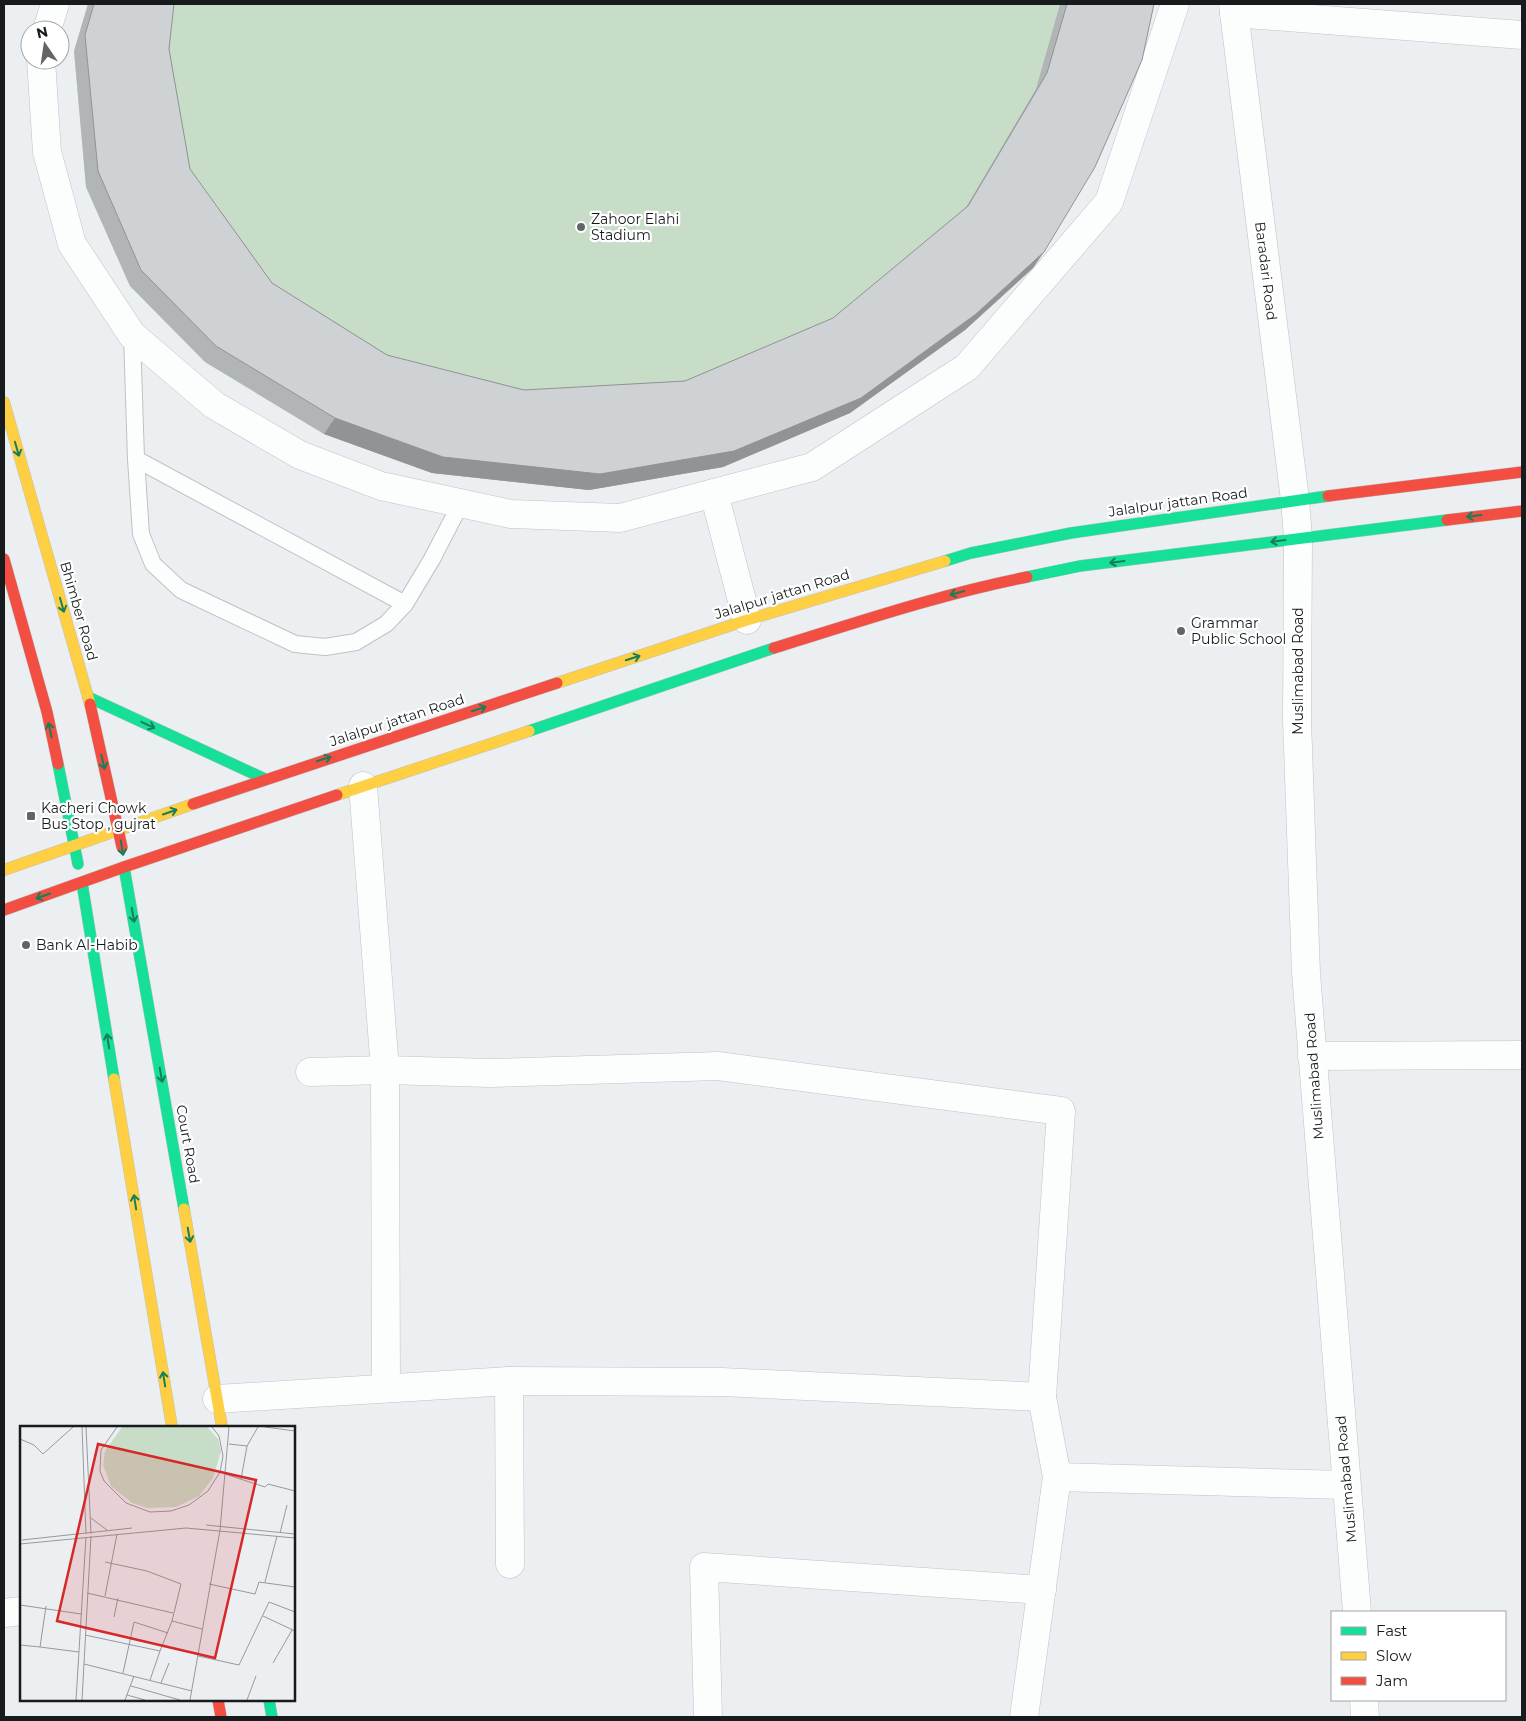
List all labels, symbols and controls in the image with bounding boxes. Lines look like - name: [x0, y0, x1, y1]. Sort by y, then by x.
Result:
- north arrow: [20, 20, 70, 70]
- text: N: [35, 22, 50, 42]
- place label: Zahoor Elahi Stadium: [591, 210, 679, 244]
- marker: Zahoor Elahi Stadium: [575, 221, 587, 233]
- street label: Baradari Road: [1251, 221, 1281, 321]
- one-way arrow: [13, 440, 22, 456]
- street label: Jalalpur jattan Road: [1106, 483, 1249, 521]
- one-way arrow: [1466, 511, 1482, 521]
- one-way arrow: [1270, 536, 1286, 546]
- one-way arrow: [1109, 557, 1125, 567]
- street label: Bhimber Road: [56, 559, 102, 663]
- street label: Jalalpur jattan Road: [711, 565, 852, 623]
- one-way arrow: [950, 589, 966, 598]
- one-way arrow: [57, 597, 67, 613]
- street label: Muslimabad Road: [1289, 607, 1307, 735]
- place label: Grammar Public School: [1191, 614, 1286, 648]
- marker: Grammar Public School: [1175, 625, 1187, 637]
- one-way arrow: [625, 653, 640, 662]
- street label: Jalalpur jattan Road: [327, 690, 466, 751]
- one-way arrow: [470, 703, 486, 713]
- one-way arrow: [140, 720, 155, 730]
- one-way arrow: [45, 722, 55, 738]
- one-way arrow: [99, 754, 108, 770]
- one-way arrow: [316, 754, 332, 764]
- place label: Kacheri Chowk Bus Stop , gujrat: [41, 799, 156, 833]
- one-way arrow: [162, 807, 178, 816]
- marker: Kacheri Chowk Bus Stop , gujrat: [25, 810, 37, 822]
- one-way arrow: [117, 840, 127, 856]
- one-way arrow: [35, 892, 51, 901]
- one-way arrow: [128, 906, 138, 922]
- place label: Bank Al-Habib: [36, 936, 138, 954]
- marker: Bank Al-Habib: [20, 939, 32, 951]
- street label: Muslimabad Road: [1301, 1012, 1327, 1140]
- one-way arrow: [103, 1034, 113, 1050]
- one-way arrow: [156, 1067, 166, 1083]
- street label: Court Road: [172, 1103, 204, 1185]
- one-way arrow: [129, 1194, 139, 1210]
- one-way arrow: [184, 1227, 194, 1243]
- one-way arrow: [159, 1372, 169, 1388]
- street label: Muslimabad Road: [1331, 1415, 1361, 1543]
- inset map: [20, 1426, 295, 1701]
- legend: [1331, 1611, 1506, 1701]
- text: Fast: [1376, 1621, 1407, 1640]
- text: Slow: [1376, 1646, 1412, 1665]
- text: Jam: [1375, 1671, 1408, 1690]

